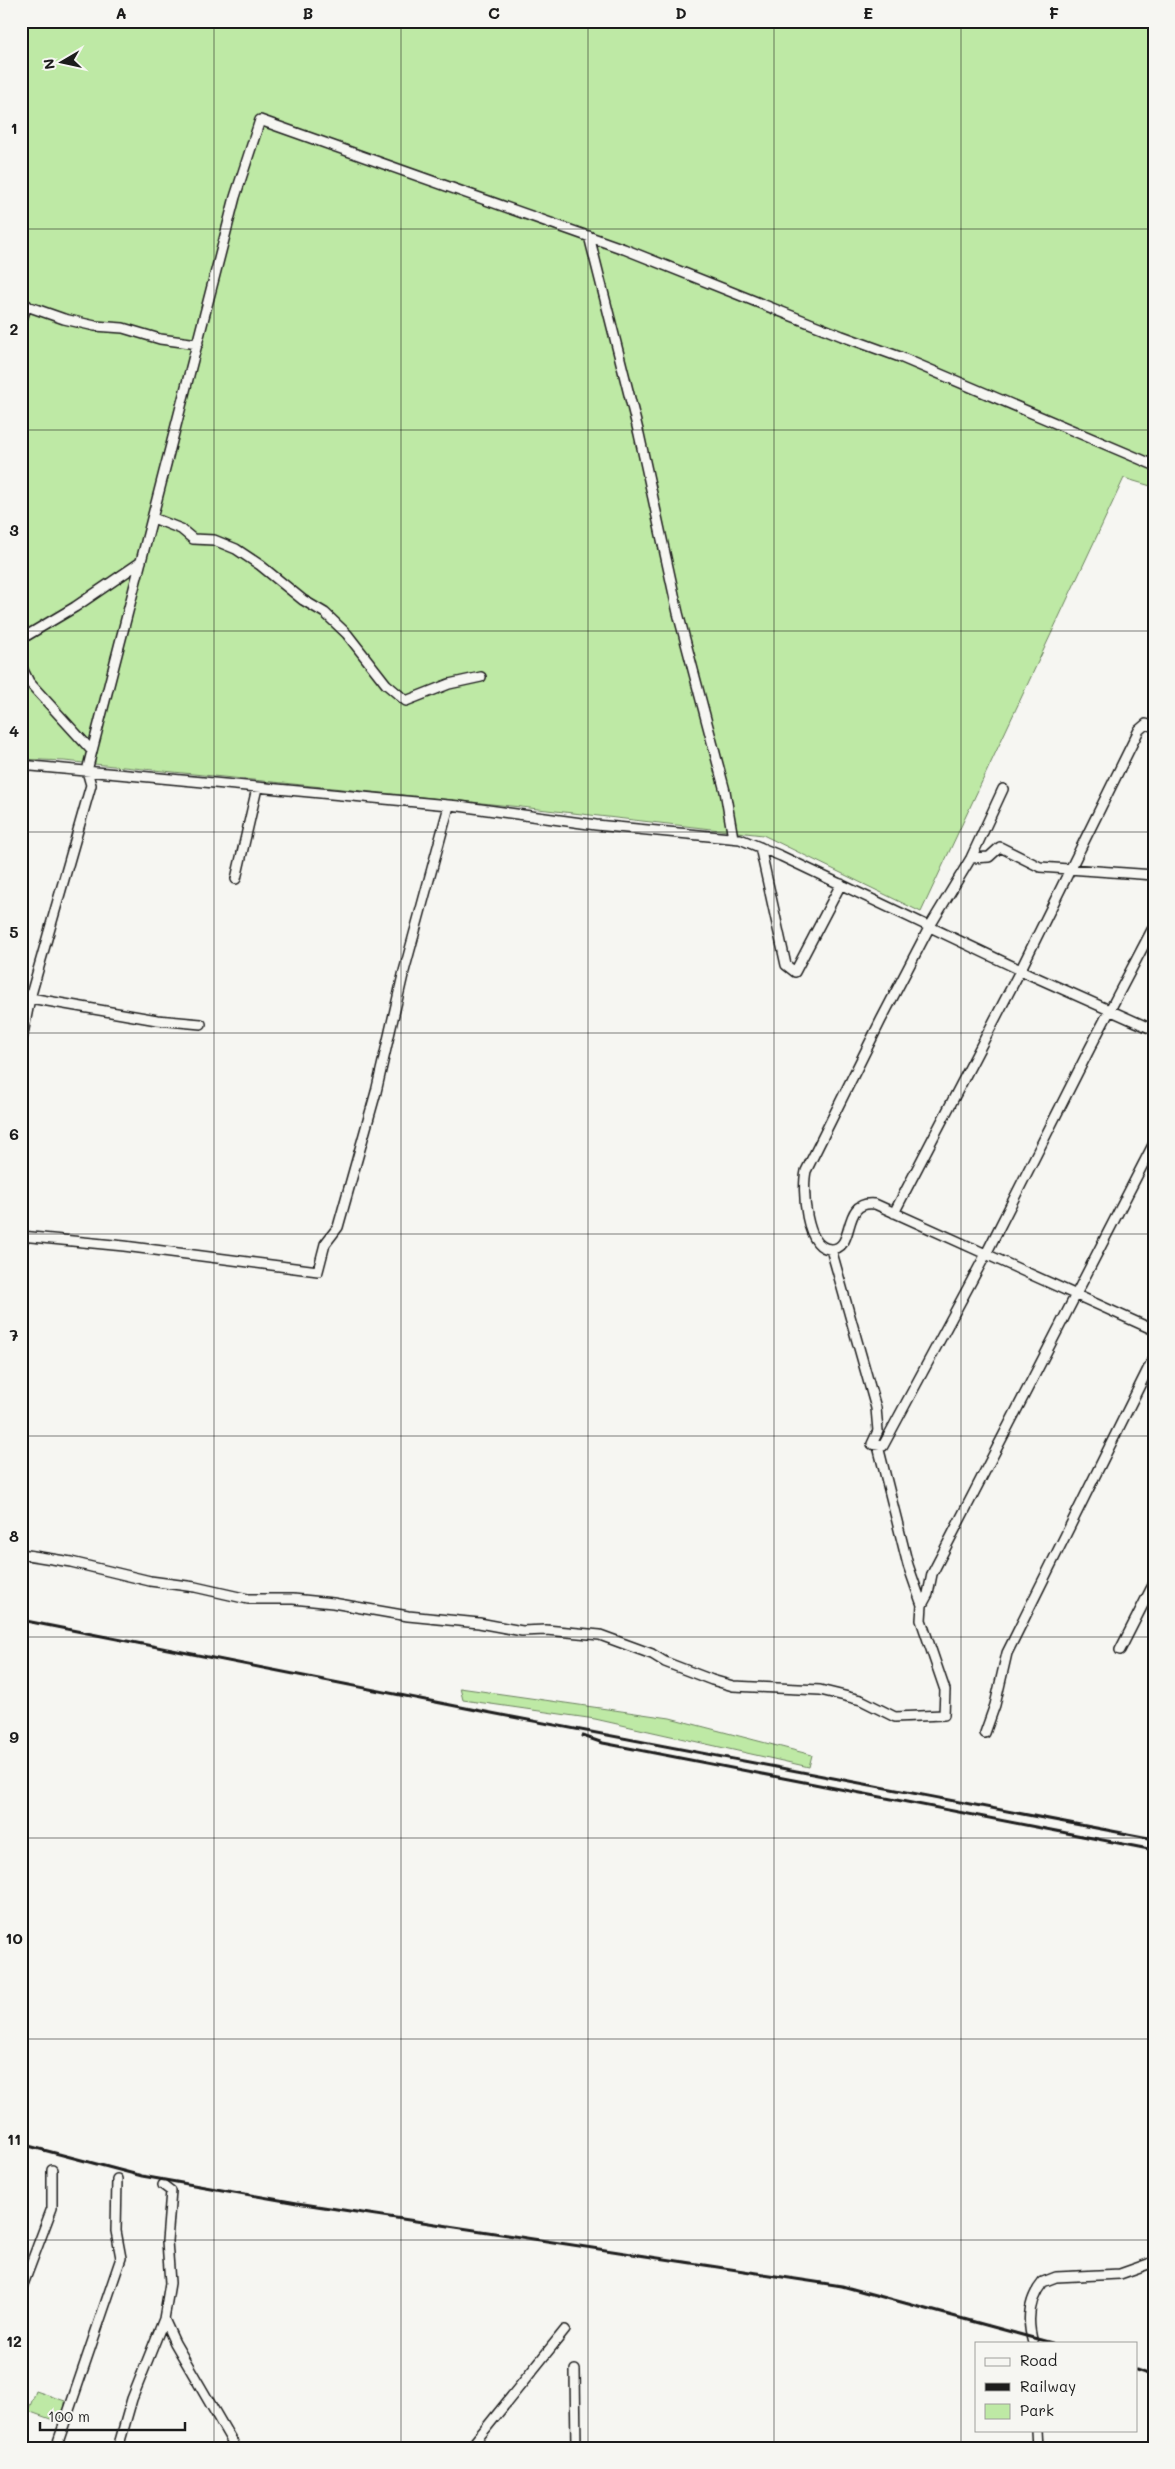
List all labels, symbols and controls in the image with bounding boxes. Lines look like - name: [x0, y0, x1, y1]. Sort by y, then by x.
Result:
- text: A: [115, 2, 127, 23]
- text: B: [303, 2, 313, 23]
- text: C: [488, 2, 500, 23]
- text: D: [675, 2, 687, 23]
- text: E: [863, 2, 873, 23]
- text: F: [1049, 2, 1059, 23]
- north arrow: [38, 38, 88, 88]
- text: N: [38, 57, 59, 71]
- text: 1: [10, 117, 18, 138]
- text: 2: [10, 318, 19, 339]
- text: 3: [9, 519, 19, 540]
- text: 4: [9, 720, 19, 741]
- text: 5: [9, 921, 19, 942]
- text: 6: [9, 1123, 19, 1144]
- text: 7: [10, 1324, 19, 1345]
- text: 8: [9, 1525, 19, 1546]
- text: 9: [9, 1726, 19, 1747]
- text: 10: [5, 1927, 23, 1948]
- text: 11: [7, 2128, 21, 2149]
- text: 12: [6, 2330, 22, 2351]
- legend: [975, 2342, 1138, 2432]
- text: Road: [1020, 2350, 1057, 2370]
- text: Railway: [1020, 2376, 1076, 2396]
- scale bar: [40, 2399, 185, 2431]
- text: Park: [1020, 2400, 1054, 2420]
- text: 100 m: [48, 2406, 90, 2426]

